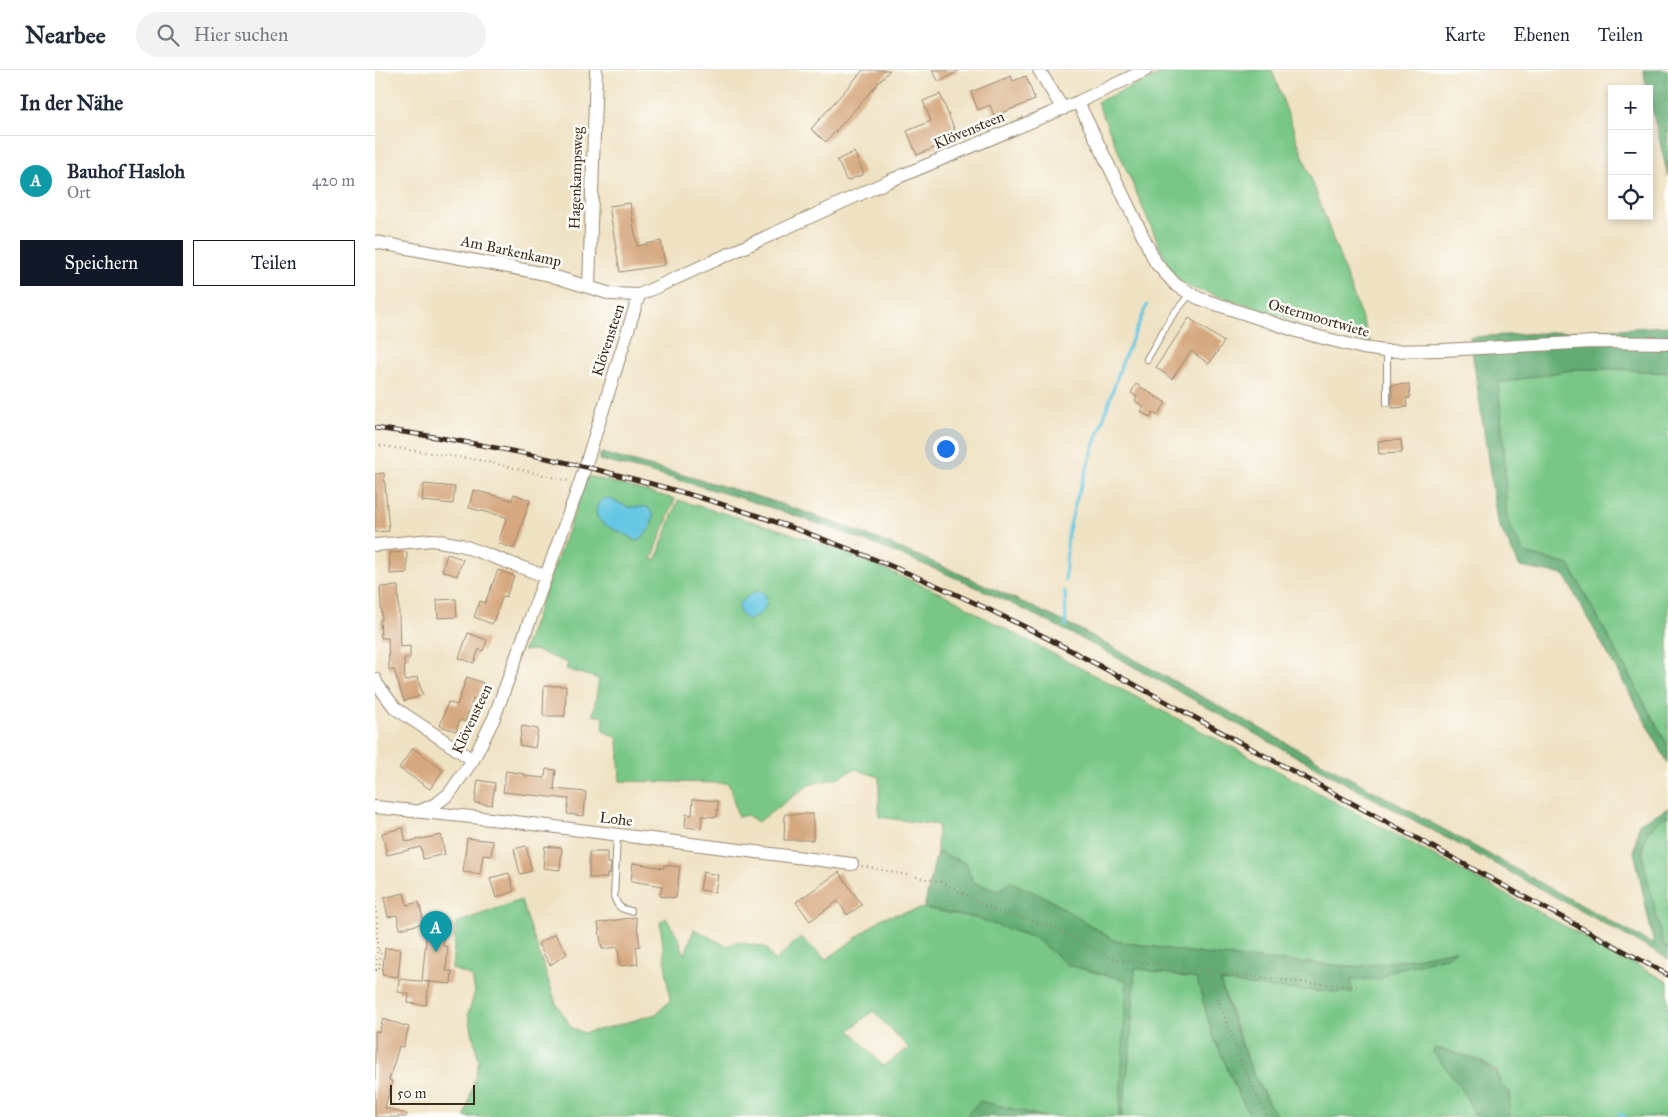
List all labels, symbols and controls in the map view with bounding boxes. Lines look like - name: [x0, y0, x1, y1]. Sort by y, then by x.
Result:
- search box: [136, 12, 486, 57]
- text: Nearbee: [25, 20, 106, 50]
- icon: search: [154, 21, 182, 49]
- text: Hier suchen: [194, 23, 288, 46]
- text: Karte: [1445, 24, 1486, 46]
- text: Ebenen: [1514, 24, 1570, 46]
- text: Teilen: [1598, 24, 1643, 46]
- map controls: [1608, 85, 1653, 220]
- button: +: [1608, 85, 1653, 130]
- text: In der Nähe: [20, 90, 123, 116]
- street label: Klövensteen: [931, 107, 1007, 153]
- street label: Hagenkampsweg: [565, 125, 587, 230]
- button: −: [1608, 130, 1653, 175]
- text: Bauhof Hasloh: [67, 160, 185, 183]
- text: A: [31, 171, 41, 190]
- text: 420 m: [312, 171, 355, 190]
- button: locate: [1608, 175, 1653, 220]
- text: Ort: [67, 183, 91, 202]
- street label: Am Barkenkamp: [458, 231, 563, 270]
- button: Speichern: [20, 240, 183, 286]
- button: Teilen: [193, 240, 355, 286]
- street label: Ostermoortwiete: [1266, 295, 1372, 341]
- street label: Klövensteen: [588, 302, 628, 378]
- your location: [933, 436, 959, 462]
- street label: Klövensteen: [448, 681, 496, 757]
- street label: Lohe: [598, 808, 634, 830]
- pin: A: [420, 911, 452, 952]
- scale bar: [390, 1082, 475, 1105]
- text: 50 m: [397, 1085, 426, 1102]

